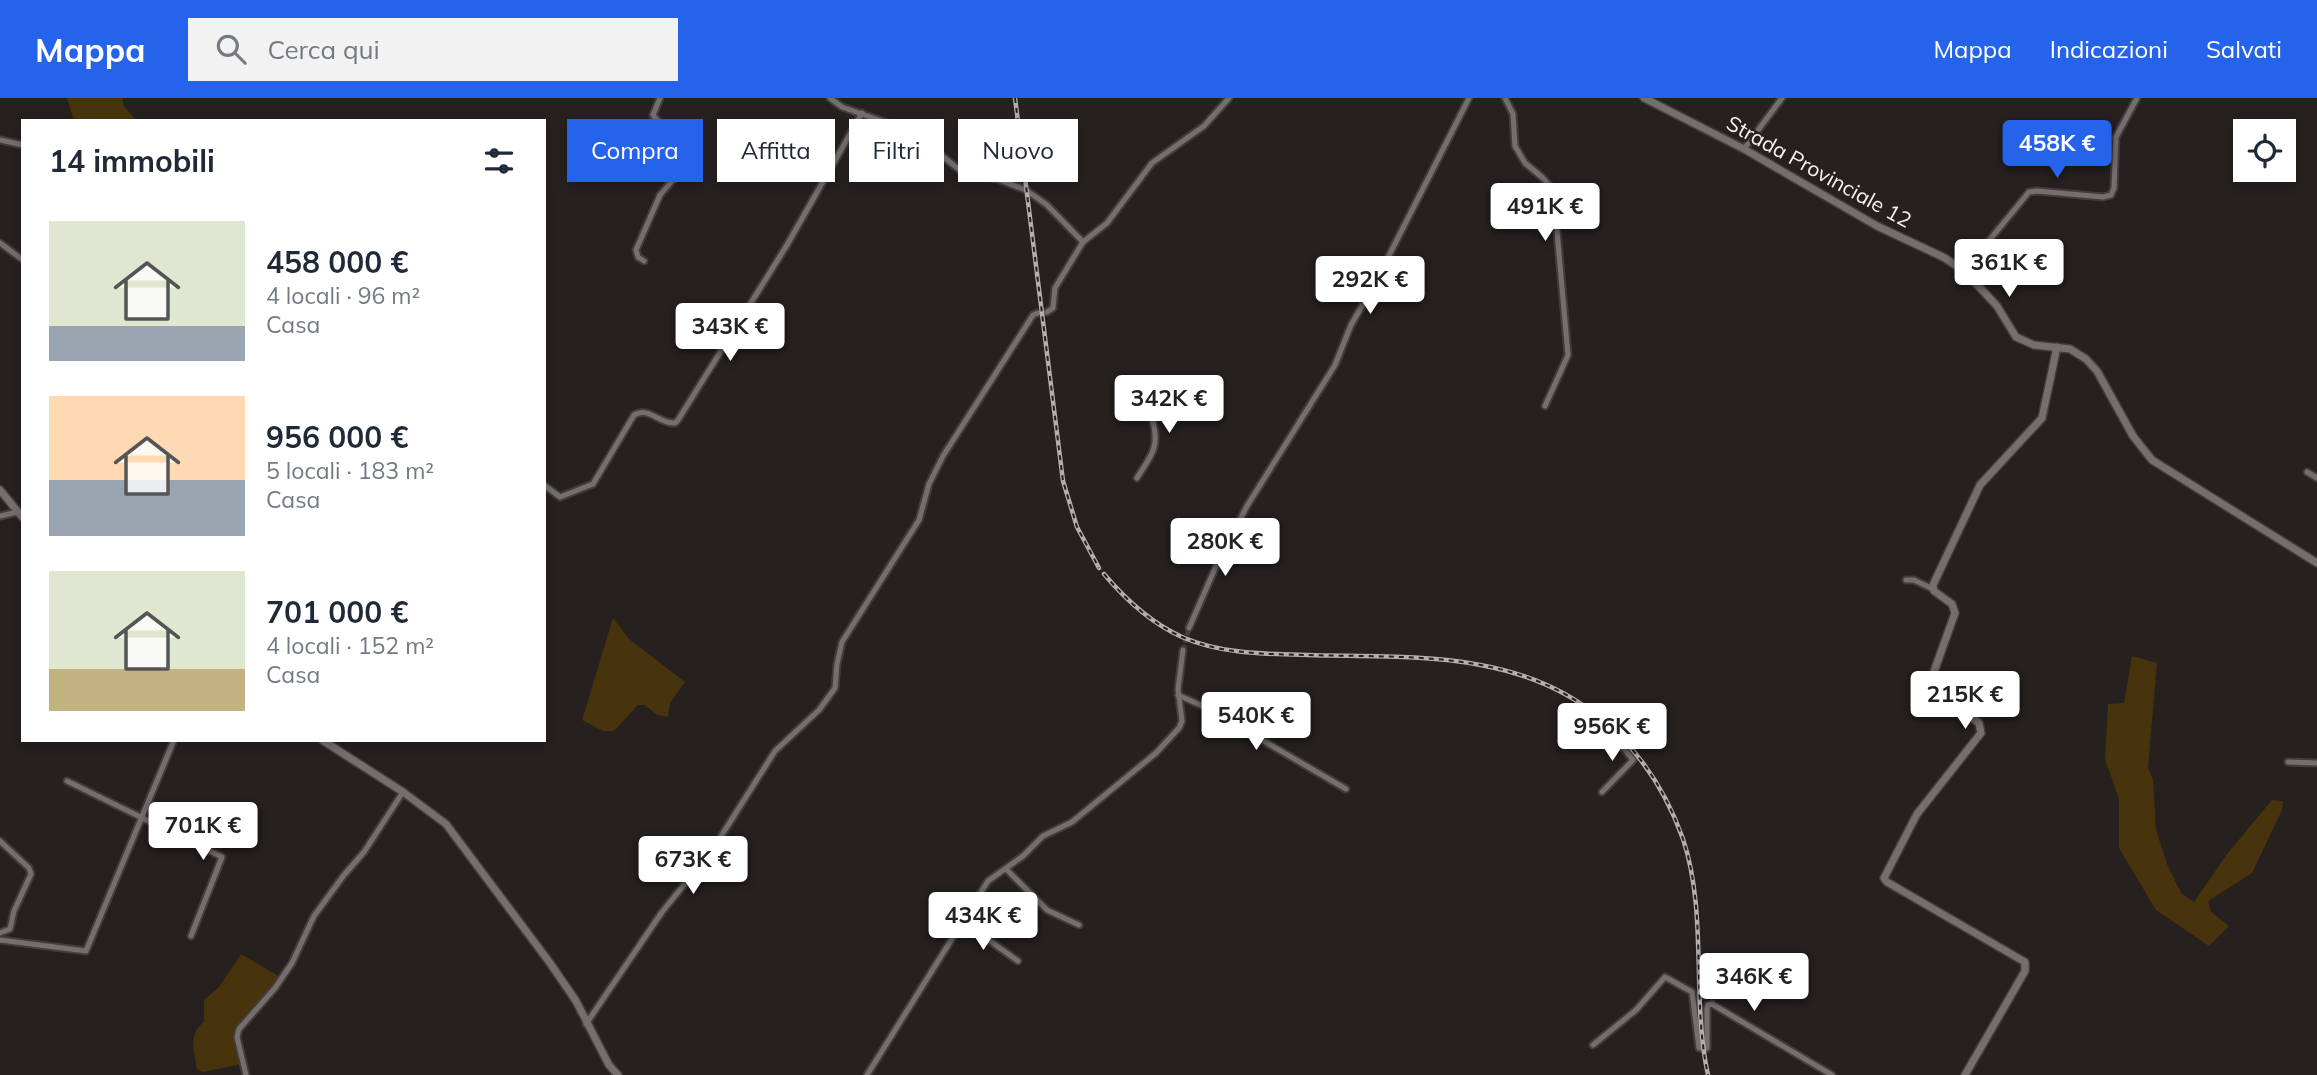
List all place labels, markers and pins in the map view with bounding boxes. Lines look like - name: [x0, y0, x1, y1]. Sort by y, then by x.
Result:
- pin: 458K €: [2000, 120, 2114, 180]
- pin: 491K €: [1488, 184, 1602, 243]
- pin: 361K €: [1952, 240, 2066, 299]
- pin: 292K €: [1313, 256, 1427, 316]
- pin: 343K €: [673, 303, 787, 363]
- pin: 342K €: [1112, 376, 1226, 435]
- pin: 280K €: [1168, 518, 1282, 578]
- pin: 215K €: [1908, 672, 2022, 731]
- pin: 540K €: [1199, 692, 1313, 752]
- pin: 956K €: [1555, 704, 1669, 763]
- pin: 701K €: [146, 802, 260, 862]
- pin: 673K €: [636, 836, 750, 896]
- pin: 434K €: [926, 892, 1040, 952]
- pin: 346K €: [1697, 954, 1811, 1013]

